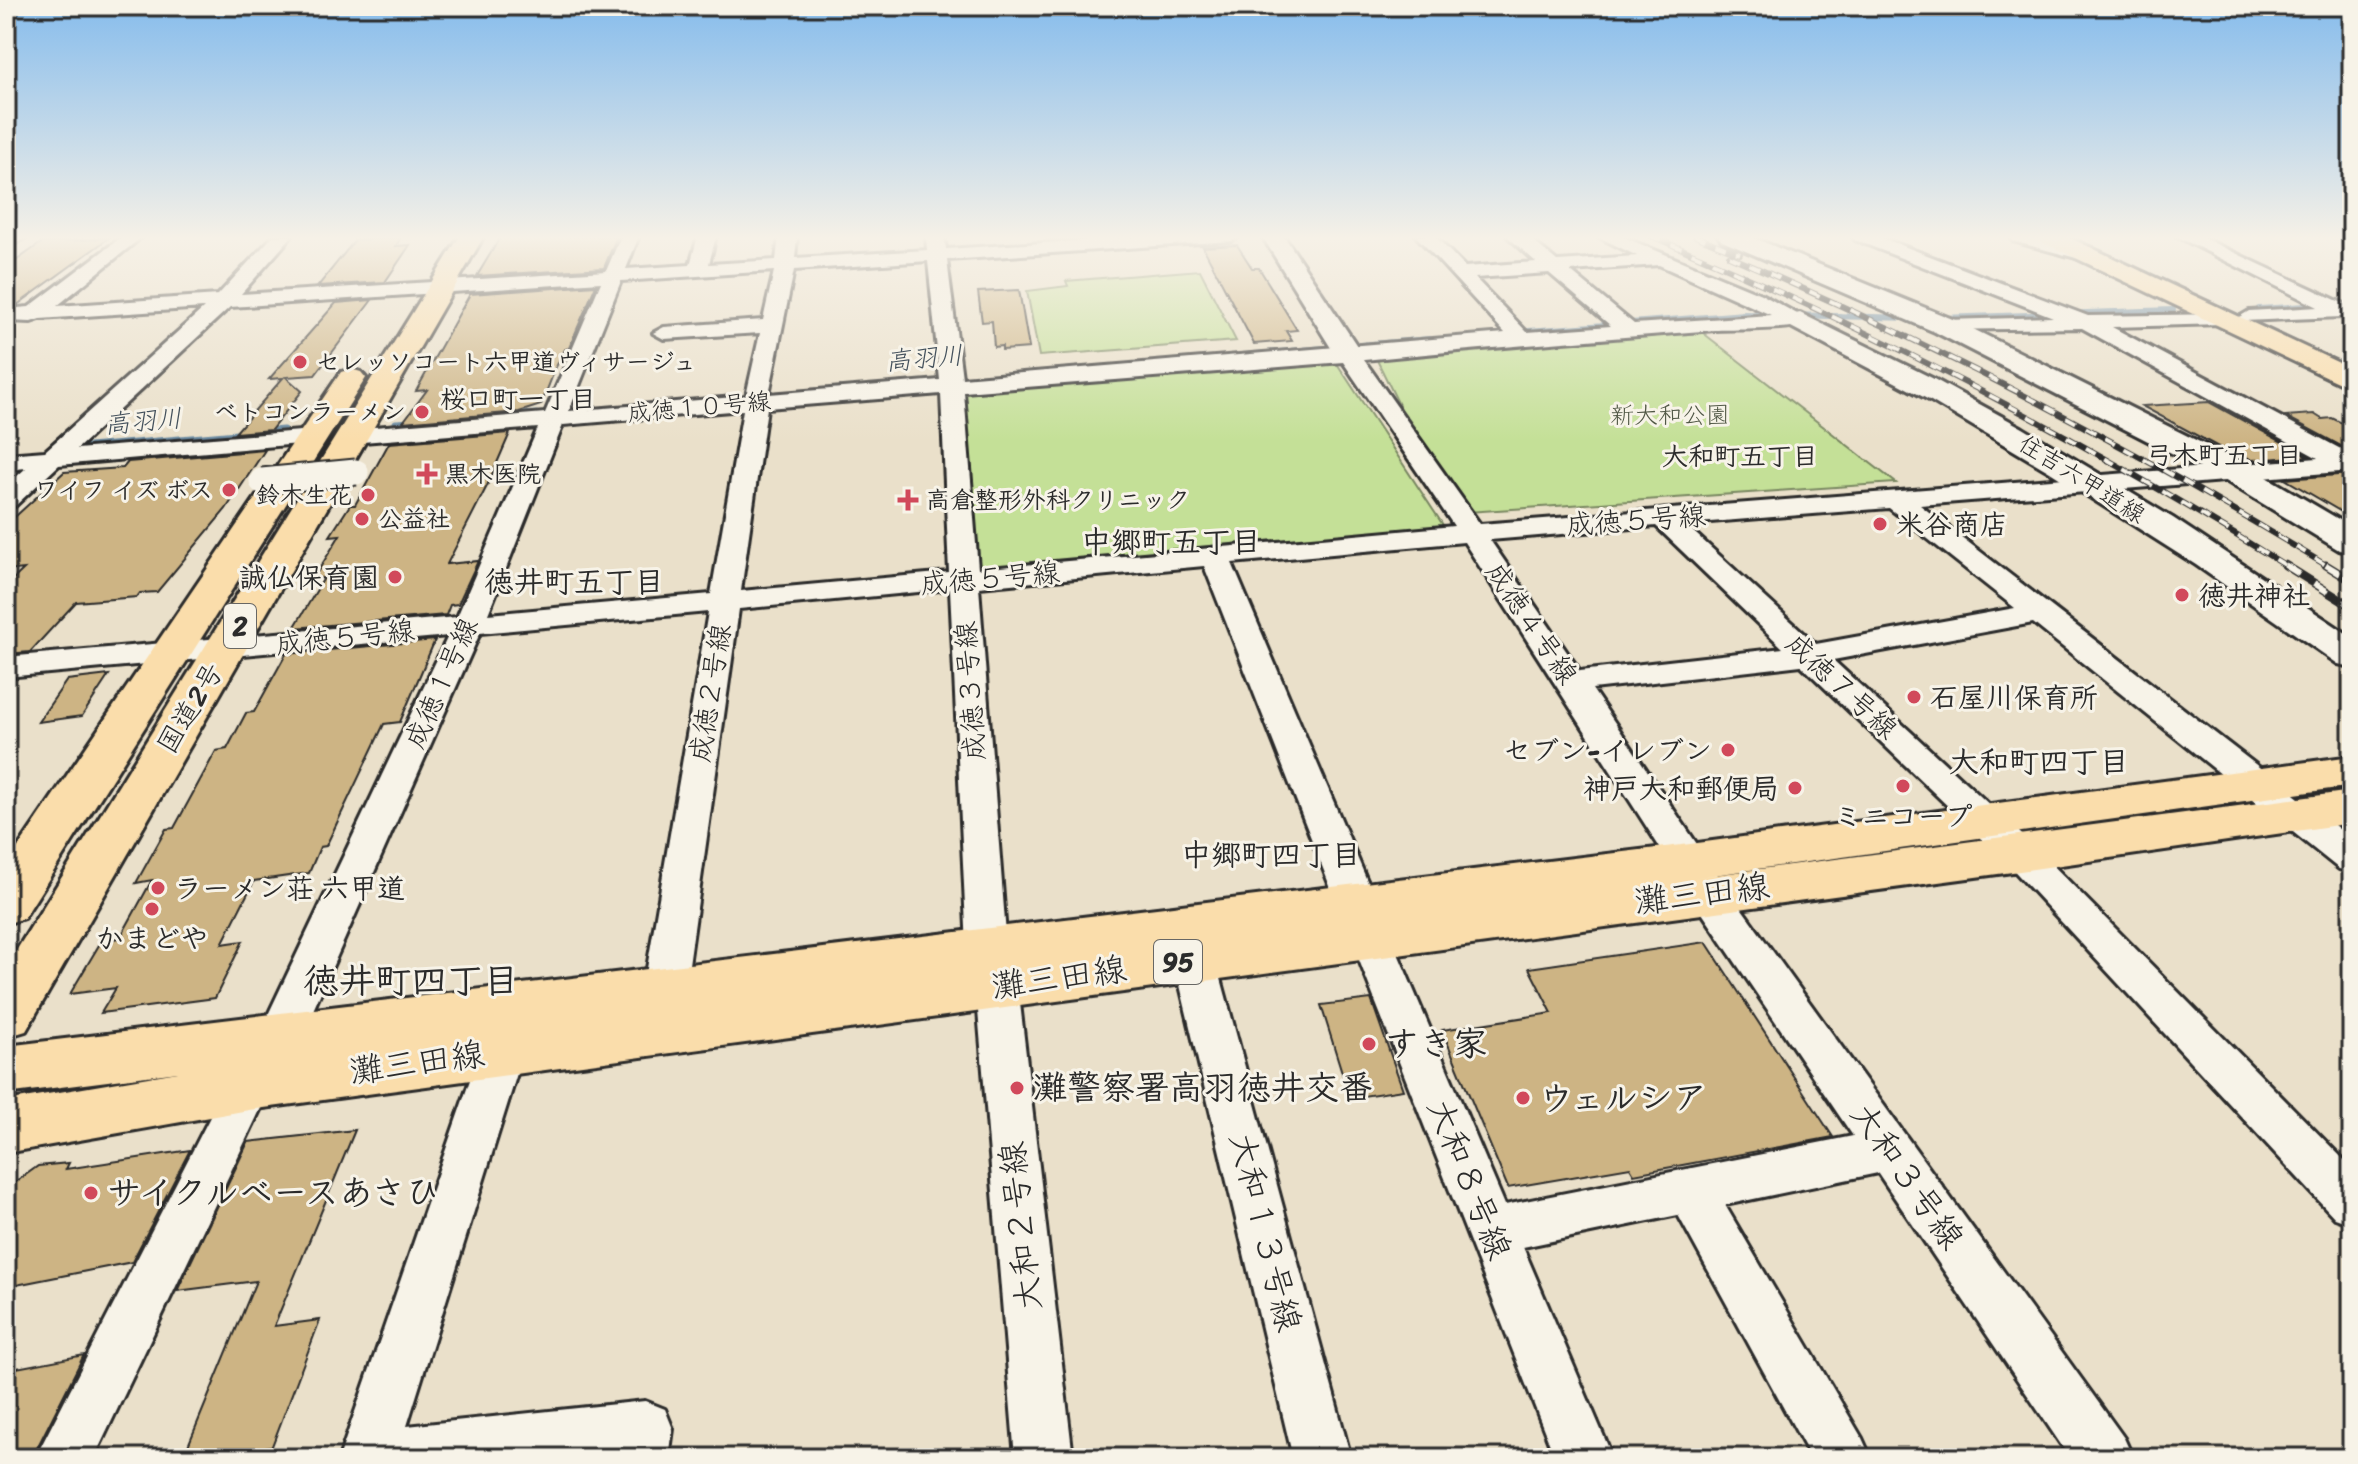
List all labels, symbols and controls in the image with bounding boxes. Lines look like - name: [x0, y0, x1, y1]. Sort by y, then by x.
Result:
- water label: 高羽川: [883, 332, 965, 384]
- place label: セレッソコート六甲道ヴィサージュ: [316, 341, 696, 383]
- marker: セレッソコート六甲道ヴィサージュ: [291, 353, 309, 371]
- district label: 桜口町一丁目: [440, 376, 596, 422]
- street label: 成徳１０号線: [625, 380, 773, 434]
- place label: ベトコンラーメン: [214, 391, 406, 433]
- park label: 新大和公園: [1610, 394, 1730, 436]
- water label: 高羽川: [102, 395, 184, 447]
- marker: ベトコンラーメン: [413, 403, 431, 421]
- street label: 住吉六甲道線: [2010, 423, 2154, 535]
- district label: 弓木町五丁目: [2146, 432, 2302, 478]
- district label: 大和町五丁目: [1662, 433, 1818, 479]
- place label: 黒木医院: [445, 453, 541, 495]
- marker: 黒木医院: [416, 463, 438, 485]
- place label: ワイフ イズ ボス: [34, 469, 213, 511]
- place label: 鈴木生花: [256, 474, 352, 516]
- place label: 高倉整形外科クリニック: [926, 479, 1190, 521]
- marker: ワイフ イズ ボス: [220, 481, 238, 499]
- marker: 鈴木生花: [359, 486, 377, 504]
- marker: 高倉整形外科クリニック: [897, 489, 919, 511]
- street label: 成徳５号線: [1564, 491, 1708, 549]
- place label: 公益社: [378, 498, 450, 540]
- place label: 米谷商店: [1896, 500, 2008, 549]
- marker: 公益社: [353, 510, 371, 528]
- district label: 中郷町五丁目: [1081, 515, 1261, 569]
- marker: 米谷商店: [1871, 515, 1889, 533]
- street label: 成徳５号線: [918, 547, 1062, 609]
- street label: 成徳４号線: [1473, 551, 1591, 695]
- place label: 誠仏保育園: [239, 553, 379, 602]
- district label: 徳井町五丁目: [484, 555, 664, 609]
- marker: 誠仏保育園: [386, 568, 404, 586]
- place label: 徳井神社: [2198, 571, 2310, 620]
- marker: 徳井神社: [2173, 586, 2191, 604]
- road number: 2: [224, 604, 256, 648]
- street label: 成徳５号線: [273, 605, 417, 669]
- street label: 成徳１号線: [390, 609, 492, 757]
- street label: 成徳３号線: [941, 619, 999, 763]
- street label: 成徳２号線: [675, 620, 745, 766]
- street label: 成徳７号線: [1774, 620, 1910, 752]
- street label: 国道2号: [143, 652, 237, 764]
- place label: 石屋川保育所: [1930, 673, 2098, 722]
- marker: 石屋川保育所: [1905, 688, 1923, 706]
- place label: セブン-イレブン: [1503, 726, 1712, 775]
- district label: 大和町四丁目: [1949, 735, 2129, 789]
- marker: セブン-イレブン: [1719, 741, 1737, 759]
- place label: 神戸大和郵便局: [1583, 764, 1779, 813]
- marker: ミニコープ: [1894, 777, 1912, 795]
- marker: 神戸大和郵便局: [1786, 779, 1804, 797]
- place label: ミニコープ: [1834, 792, 1972, 841]
- district label: 中郷町四丁目: [1181, 828, 1361, 882]
- street label: 灘三田線: [1631, 856, 1773, 932]
- place label: ラーメン荘 六甲道: [174, 864, 405, 913]
- marker: ラーメン荘 六甲道: [149, 879, 167, 897]
- marker: かまどや: [143, 900, 161, 918]
- place label: かまどや: [95, 914, 209, 963]
- street label: 灘三田線: [987, 939, 1131, 1017]
- road number: 95: [1154, 940, 1202, 984]
- district label: 徳井町四丁目: [303, 949, 519, 1013]
- place label: すき家: [1385, 1014, 1487, 1074]
- street label: 灘三田線: [345, 1024, 489, 1102]
- marker: すき家: [1360, 1035, 1378, 1053]
- place label: 灘警察署高羽徳井交番: [1033, 1058, 1373, 1118]
- place label: ウェルシア: [1539, 1068, 1707, 1128]
- marker: 灘警察署高羽徳井交番: [1008, 1079, 1026, 1097]
- street label: 大和８号線: [1409, 1089, 1529, 1269]
- marker: ウェルシア: [1514, 1089, 1532, 1107]
- street label: 大和３号線: [1834, 1089, 1980, 1263]
- street label: 大和１３号線: [1211, 1126, 1319, 1338]
- street label: 大和２号線: [982, 1138, 1060, 1314]
- place label: サイクルベースあさひ: [107, 1163, 440, 1223]
- marker: サイクルベースあさひ: [82, 1184, 100, 1202]

